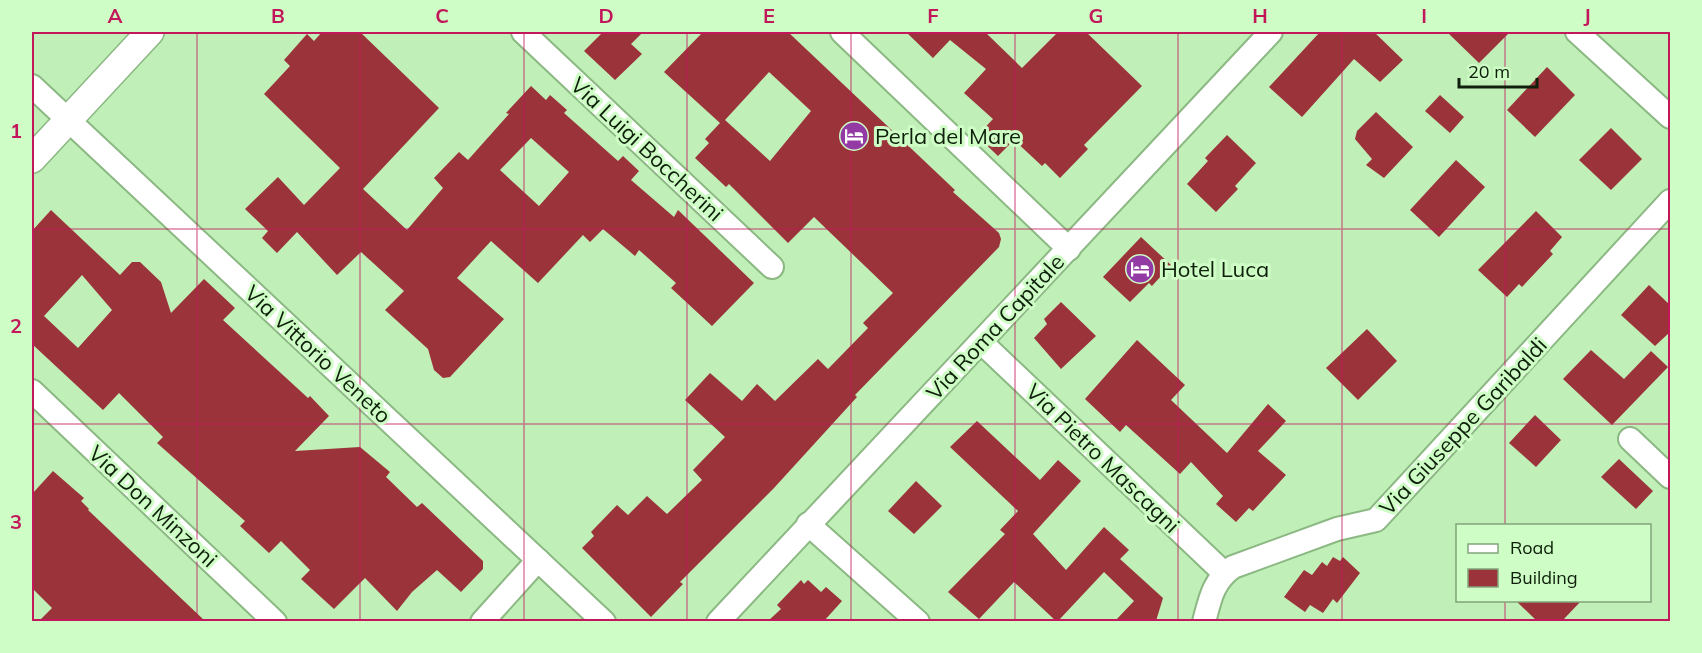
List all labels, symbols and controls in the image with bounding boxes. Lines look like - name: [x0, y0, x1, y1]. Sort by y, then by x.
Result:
- text: A: [108, 3, 123, 28]
- text: B: [271, 3, 285, 28]
- text: C: [435, 3, 449, 28]
- text: D: [598, 3, 614, 28]
- text: E: [763, 3, 775, 28]
- text: F: [927, 3, 939, 28]
- text: G: [1089, 3, 1103, 28]
- text: H: [1252, 3, 1268, 28]
- text: I: [1421, 3, 1427, 28]
- text: J: [1583, 3, 1591, 28]
- scale bar: [1459, 51, 1537, 89]
- text: 20 m: [1468, 60, 1510, 83]
- street label: Via Luigi Boccherini: [565, 71, 729, 227]
- text: 1: [10, 118, 22, 143]
- hotel icon: Perla del Mare: [838, 120, 870, 152]
- place label: Perla del Mare: [875, 122, 1021, 150]
- street label: Via Roma Capitale: [920, 248, 1070, 406]
- hotel icon: Hotel Luca: [1124, 253, 1156, 285]
- place label: Hotel Luca: [1161, 255, 1269, 283]
- street label: Via Vittorio Veneto: [239, 279, 397, 429]
- text: 2: [10, 313, 22, 338]
- street label: Via Giuseppe Garibaldi: [1373, 331, 1553, 521]
- street label: Via Pietro Mascagni: [1020, 377, 1186, 539]
- street label: Via Don Minzoni: [83, 439, 223, 573]
- text: 3: [10, 509, 22, 534]
- legend: [1456, 524, 1651, 602]
- text: Road: [1510, 536, 1554, 559]
- text: Building: [1510, 566, 1578, 589]

